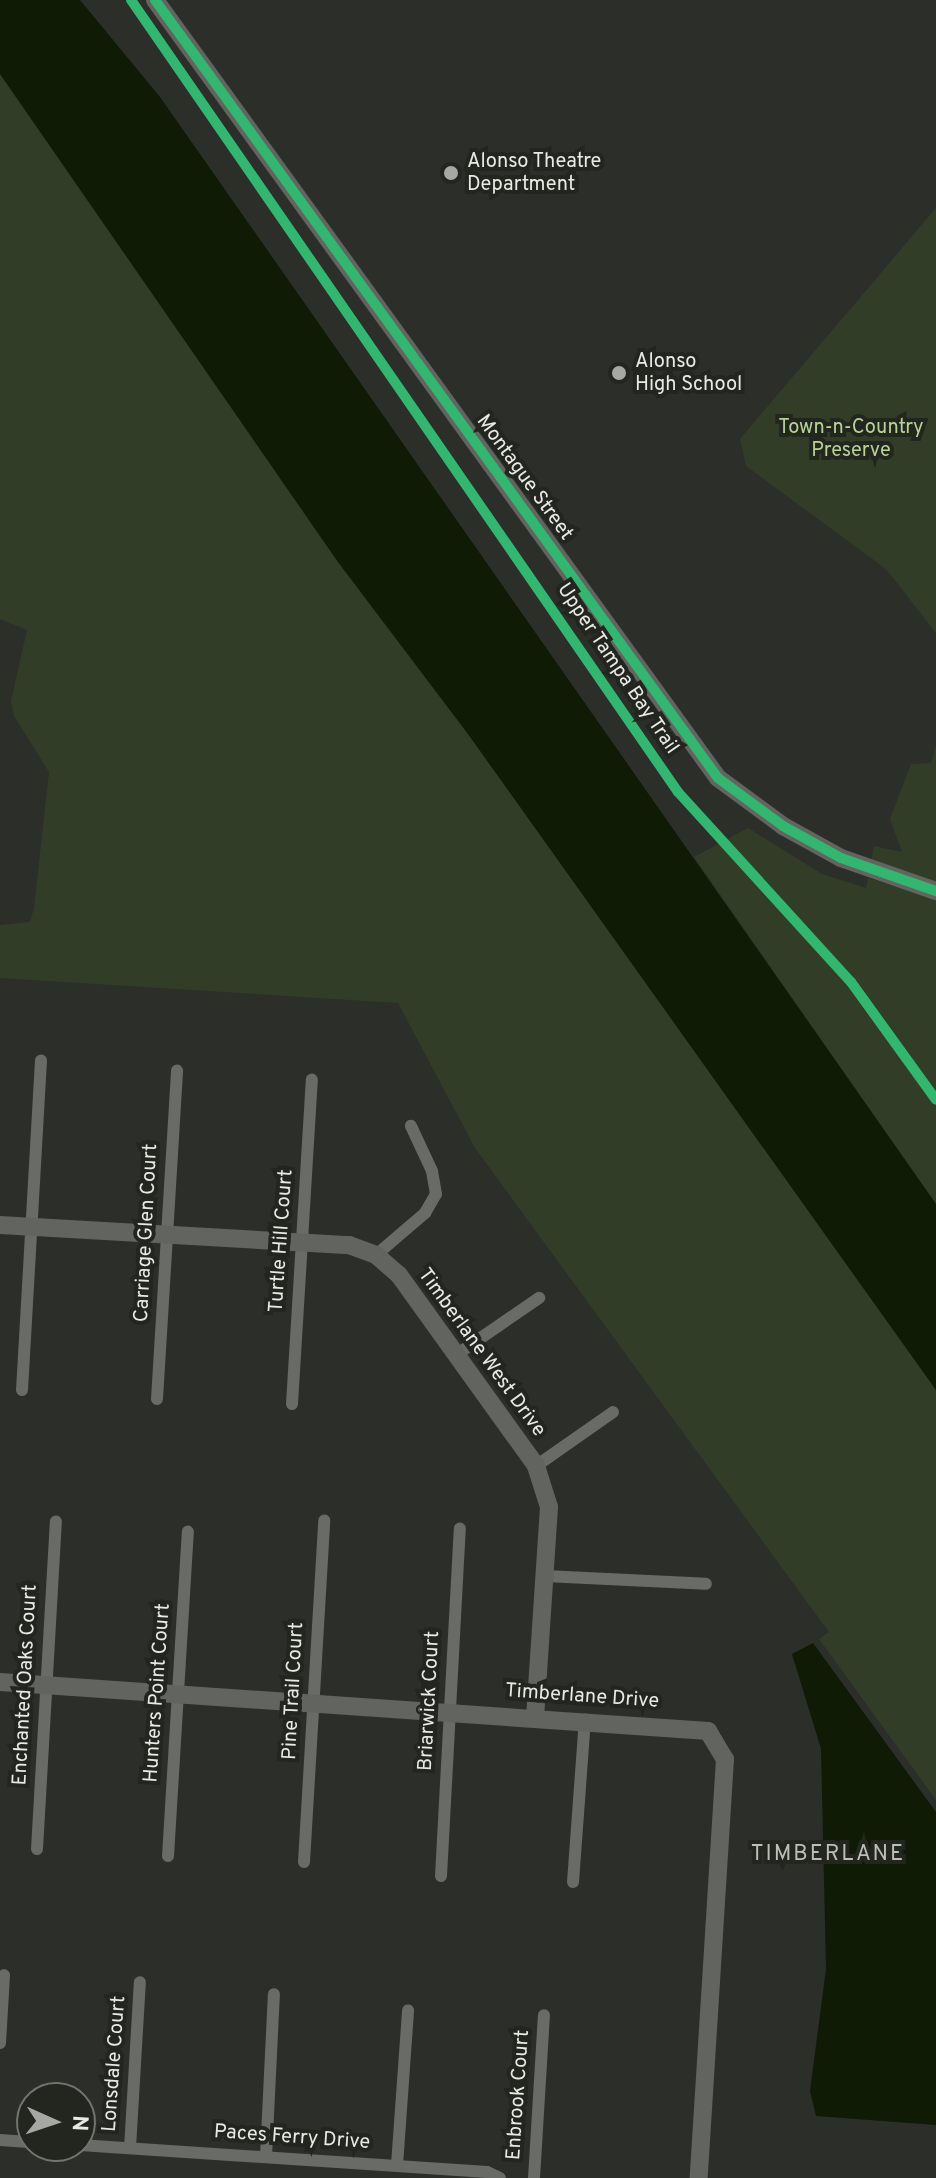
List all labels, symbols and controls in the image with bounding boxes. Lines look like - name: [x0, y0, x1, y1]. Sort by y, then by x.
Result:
- place label: Alonso Theatre Department: [467, 150, 602, 197]
- marker: Alonso Theatre Department: [442, 164, 460, 182]
- place label: Alonso High School: [635, 350, 742, 397]
- marker: Alonso High School: [610, 364, 628, 382]
- street label: Montague Street: [470, 411, 578, 545]
- park label: Town-n-Country Preserve: [778, 416, 924, 463]
- street label: Upper Tampa Bay Trail: [550, 578, 684, 760]
- street label: Carriage Glen Court: [130, 1143, 164, 1323]
- street label: Turtle Hill Court: [265, 1168, 299, 1314]
- street label: Timberlane West Drive: [412, 1264, 550, 1442]
- street label: Enchanted Oaks Court: [9, 1584, 43, 1786]
- street label: Hunters Point Court: [140, 1603, 176, 1783]
- street label: Pine Trail Court: [278, 1621, 310, 1761]
- street label: Briarwick Court: [414, 1630, 446, 1772]
- street label: Timberlane Drive: [504, 1680, 660, 1714]
- district label: TIMBERLANE: [751, 1842, 905, 1868]
- street label: Lonsdale Court: [98, 1995, 132, 2133]
- street label: Enbrook Court: [502, 2029, 536, 2161]
- north arrow: [16, 2082, 96, 2162]
- text: N: [65, 2115, 92, 2132]
- street label: Paces Ferry Drive: [213, 2121, 371, 2155]

